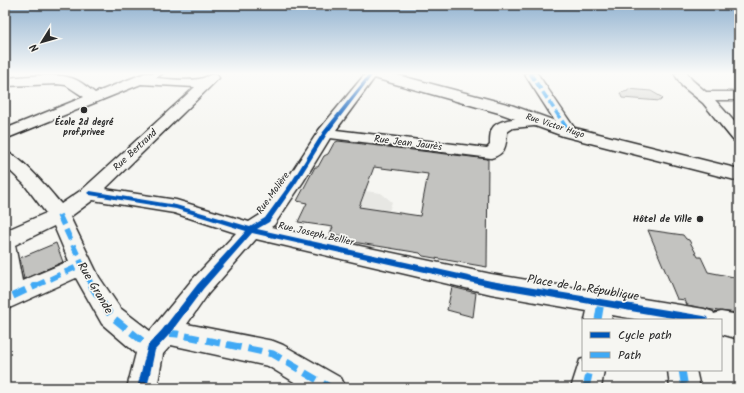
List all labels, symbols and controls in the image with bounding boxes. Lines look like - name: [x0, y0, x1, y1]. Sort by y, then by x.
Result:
- north arrow: [22, 22, 62, 62]
- text: N: [26, 39, 44, 56]
- marker: École 2d degré prof.privee: [79, 105, 89, 115]
- street label: Rue Victor Hugo: [524, 109, 586, 143]
- place label: École 2d degré prof.privee: [55, 115, 114, 140]
- street label: Rue Bertrand: [109, 125, 162, 175]
- street label: Rue Jean Jaurès: [373, 131, 444, 155]
- street label: Rue Molière: [252, 168, 294, 217]
- place label: Hôtel de Ville: [633, 211, 692, 227]
- marker: Hôtel de Ville: [695, 214, 705, 224]
- street label: Rue Joseph Bellier: [277, 218, 356, 251]
- street label: Rue Grande: [72, 258, 118, 318]
- street label: Place de la République: [526, 270, 641, 306]
- legend: [582, 319, 722, 371]
- text: Cycle path: [618, 326, 672, 345]
- text: Path: [618, 346, 641, 365]

